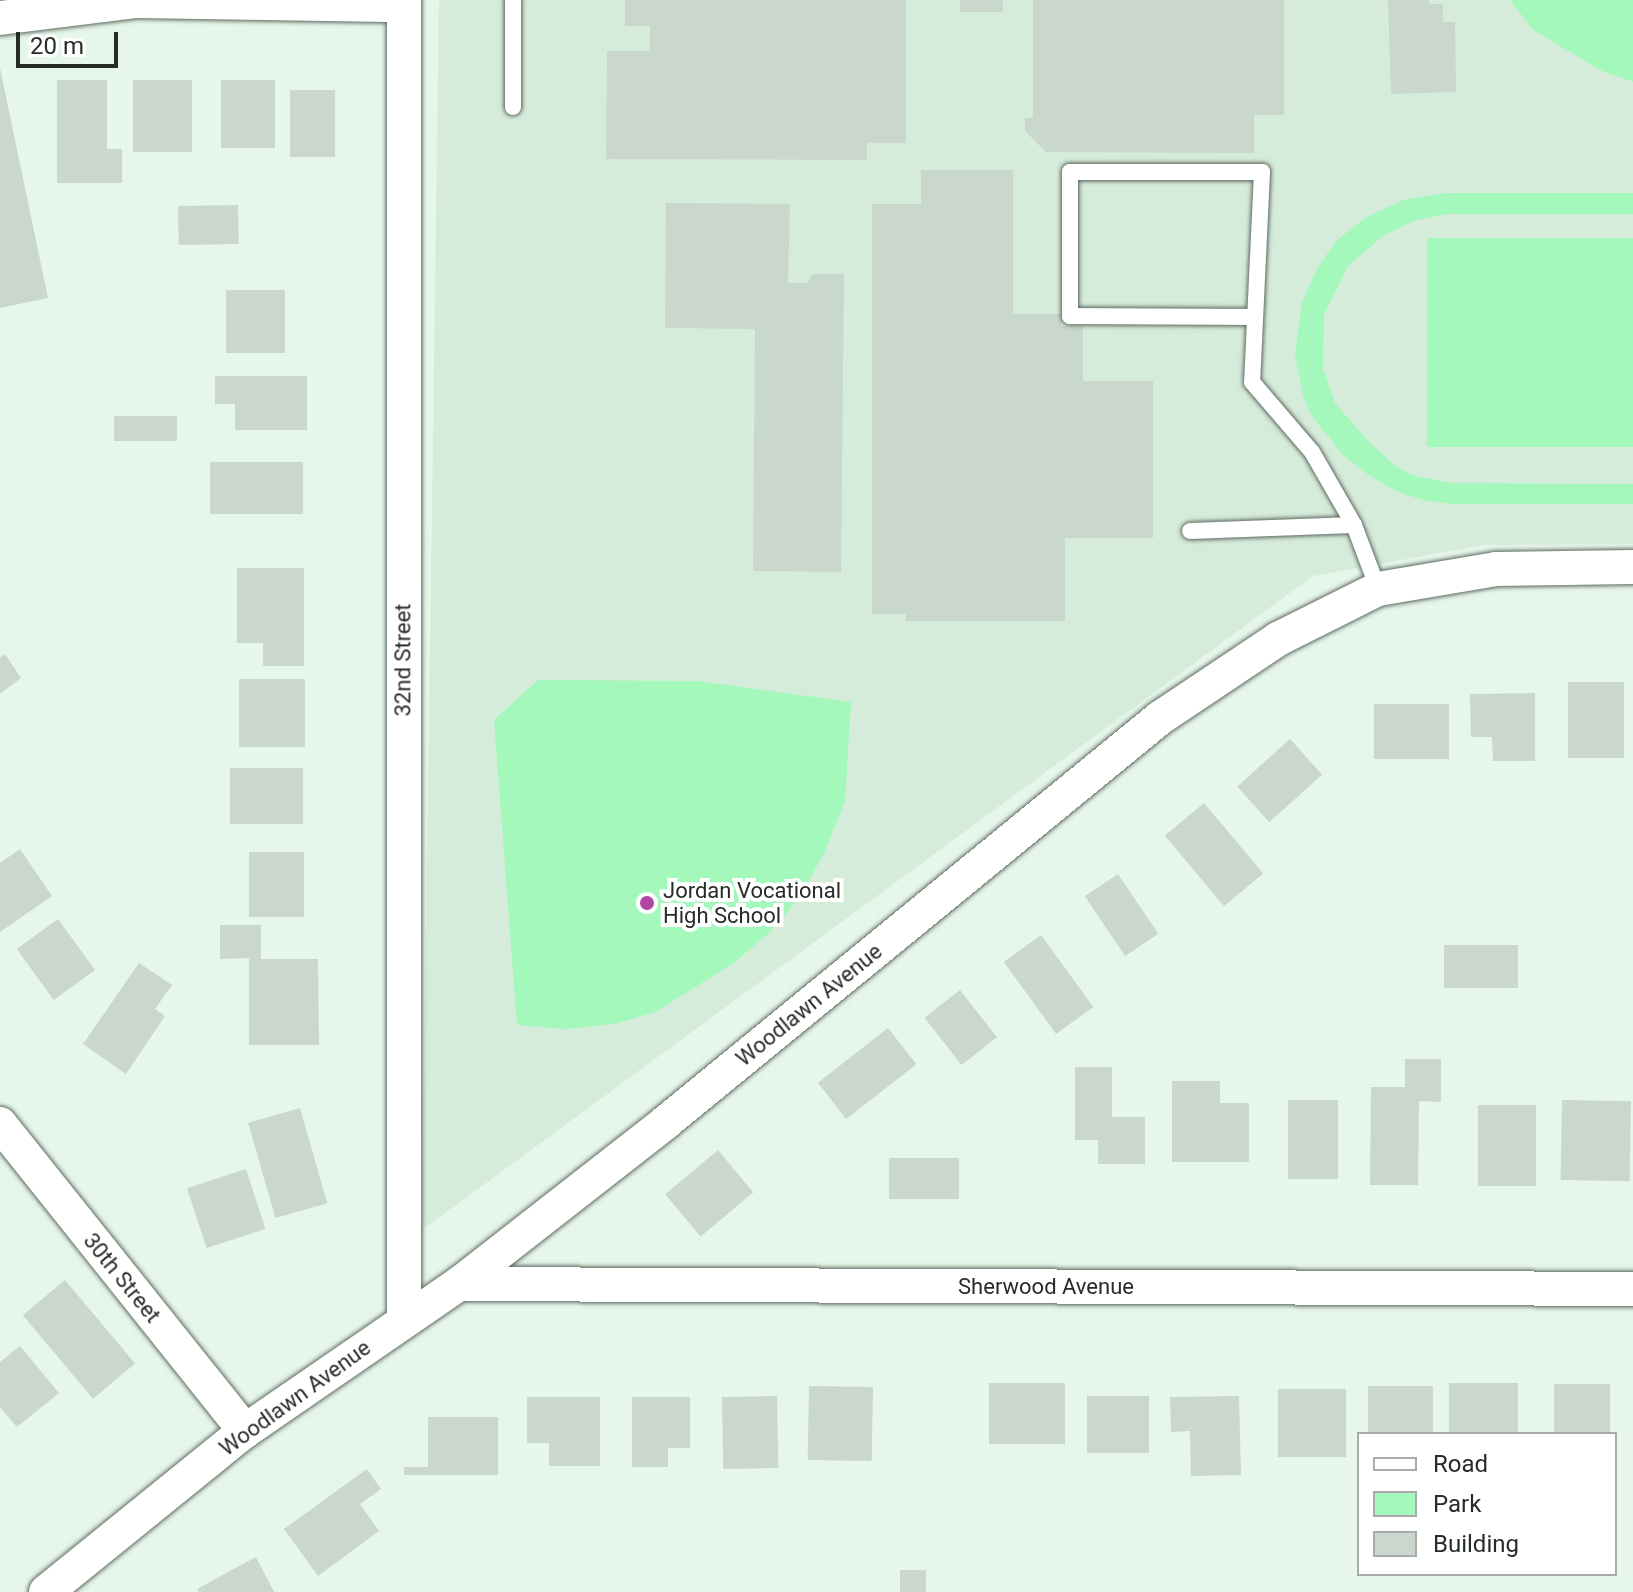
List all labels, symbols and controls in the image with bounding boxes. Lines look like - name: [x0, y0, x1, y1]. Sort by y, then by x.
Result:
- scale bar: [20, 16, 122, 66]
- text: 20 m: [30, 32, 84, 60]
- street label: 32nd Street: [390, 604, 416, 716]
- place label: Jordan Vocational High School: [663, 877, 841, 928]
- marker: Jordan Vocational High School: [638, 894, 656, 912]
- street label: Woodlawn Avenue: [731, 938, 887, 1072]
- street label: 30th Street: [78, 1228, 166, 1328]
- street label: Sherwood Avenue: [958, 1274, 1134, 1300]
- street label: Woodlawn Avenue: [214, 1334, 376, 1462]
- legend: [1357, 1432, 1617, 1576]
- text: Road: [1433, 1450, 1488, 1478]
- text: Park: [1433, 1490, 1481, 1518]
- text: Building: [1433, 1530, 1519, 1558]

